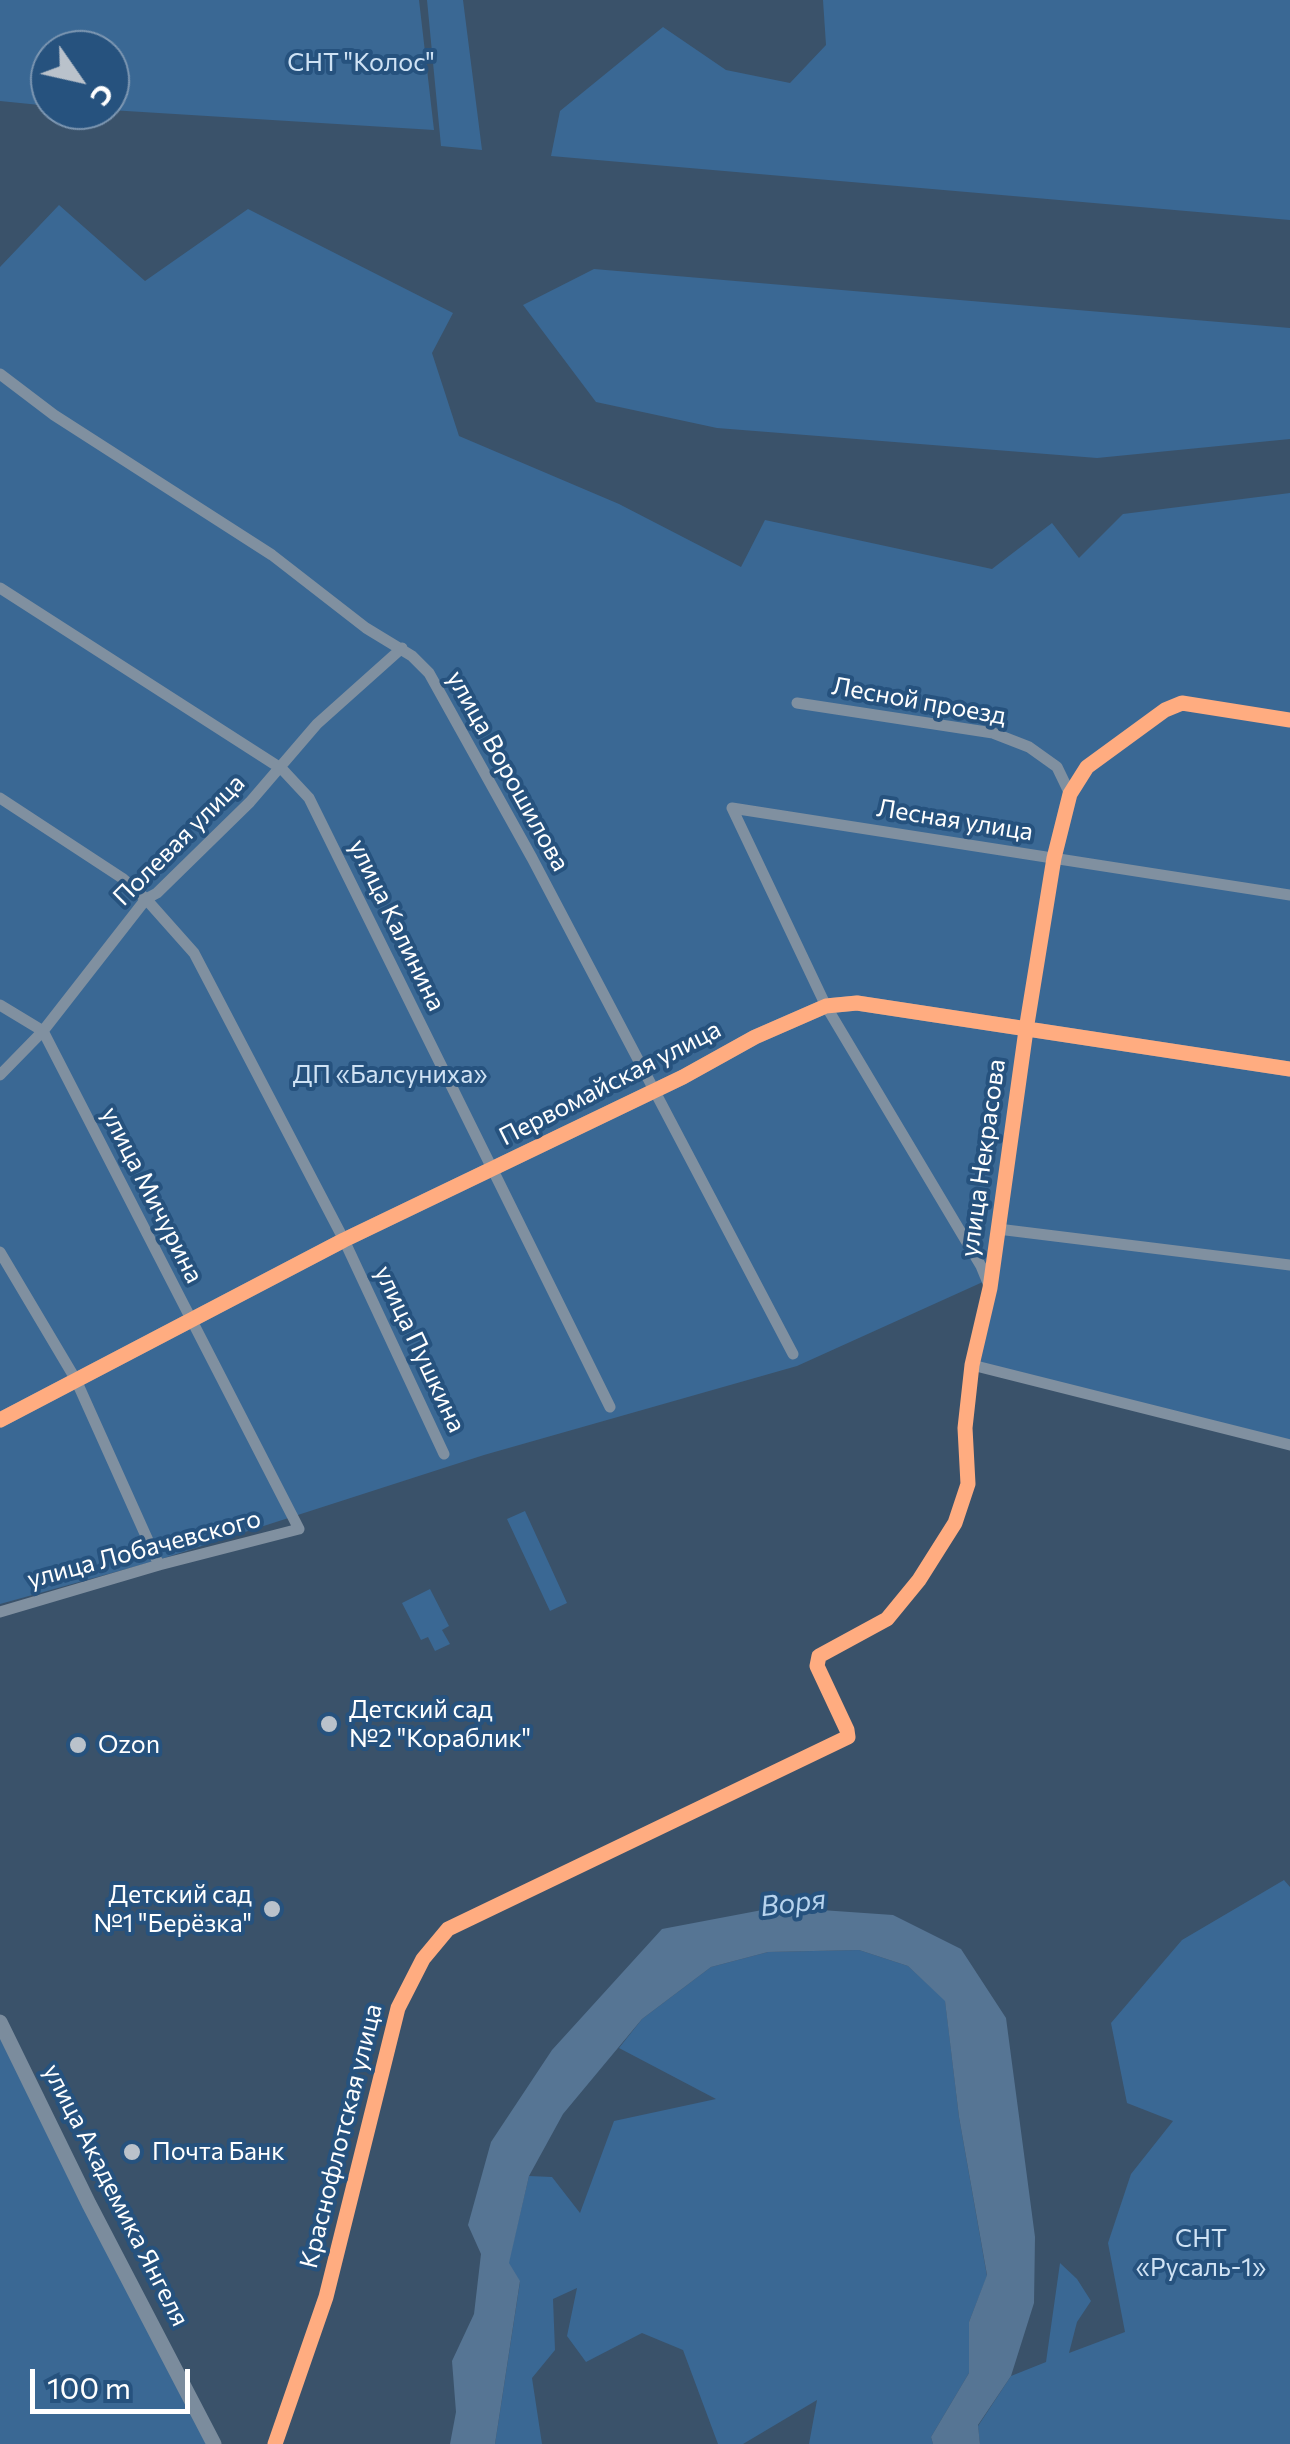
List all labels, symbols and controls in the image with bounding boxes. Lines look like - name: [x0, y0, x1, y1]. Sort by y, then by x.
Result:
- north arrow: [30, 30, 130, 130]
- park label: СНТ "Колос": [287, 48, 435, 78]
- text: С: [84, 78, 123, 113]
- street label: улица Ворошилова: [440, 666, 576, 876]
- street label: Лесной проезд: [830, 671, 1008, 731]
- street label: Полевая улица: [107, 768, 251, 912]
- street label: Лесная улица: [875, 793, 1035, 847]
- street label: улица Калинина: [342, 834, 452, 1016]
- street label: Первомайская улица: [494, 1014, 726, 1152]
- street label: улица Некрасова: [954, 1057, 1012, 1259]
- park label: ДП «Балсуниха»: [293, 1060, 487, 1090]
- street label: улица Мичурина: [95, 1102, 209, 1288]
- street label: улица Пушкина: [368, 1261, 472, 1437]
- street label: улица Лобачевского: [24, 1503, 264, 1595]
- place label: Детский сад №2 "Кораблик": [349, 1695, 531, 1754]
- marker: Детский сад №2 "Кораблик": [318, 1713, 340, 1735]
- place label: Ozon: [98, 1730, 160, 1760]
- marker: Ozon: [67, 1734, 89, 1756]
- place label: Детский сад №1 "Берёзка": [94, 1880, 252, 1939]
- water label: Воря: [758, 1882, 828, 1924]
- marker: Детский сад №1 "Берёзка": [261, 1898, 283, 1920]
- street label: Краснофлотская улица: [294, 2001, 388, 2271]
- street label: улица Академика Янгеля: [37, 2059, 195, 2331]
- place label: Почта Банк: [152, 2137, 285, 2167]
- marker: Почта Банк: [121, 2141, 143, 2163]
- park label: СНТ «Русаль-1»: [1136, 2224, 1266, 2283]
- scale bar: [35, 2349, 195, 2411]
- text: 100 m: [47, 2368, 131, 2405]

